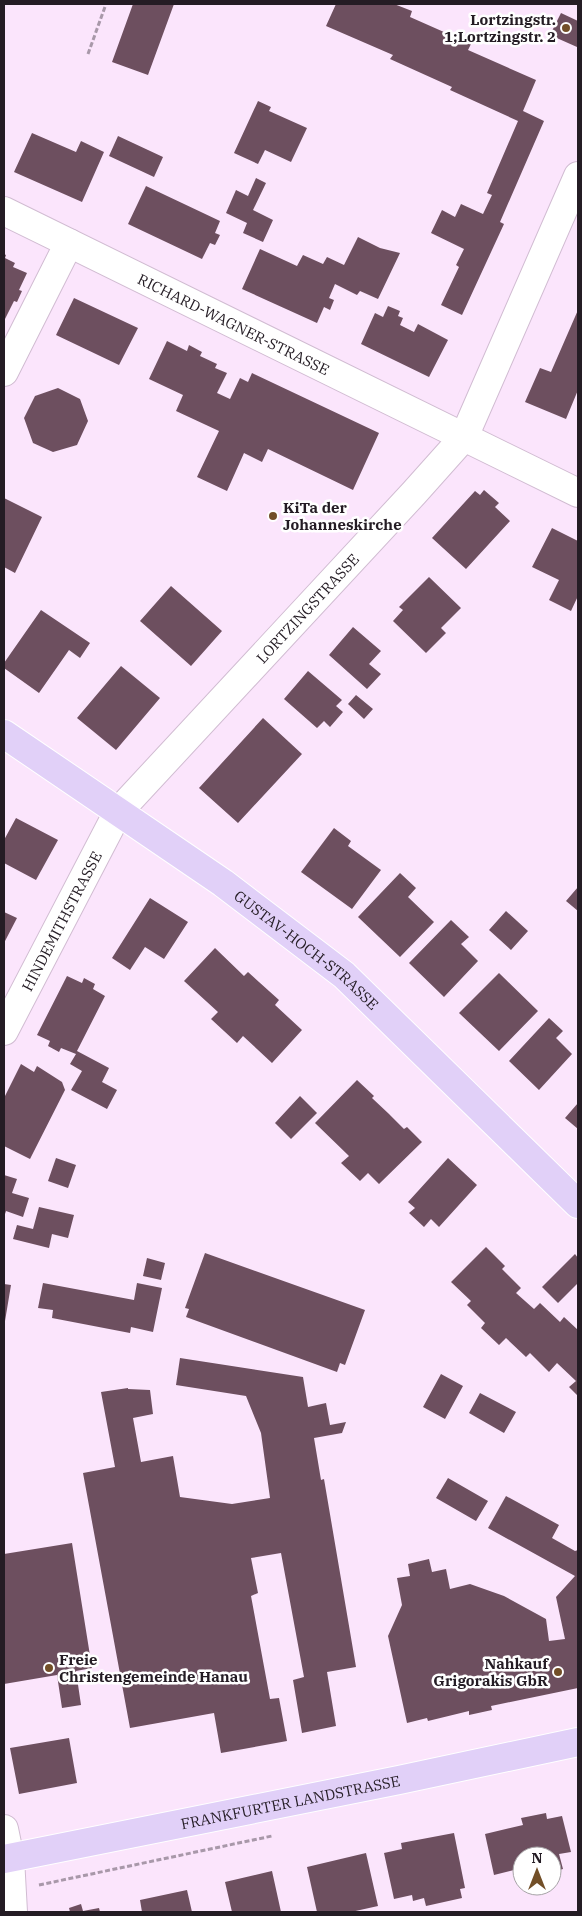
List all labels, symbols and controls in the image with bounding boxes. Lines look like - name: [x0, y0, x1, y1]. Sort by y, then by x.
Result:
- place label: Lortzingstr. 1;Lortzingstr. 2: [444, 10, 556, 46]
- marker: Lortzingstr. 1;Lortzingstr. 2: [560, 22, 572, 34]
- street label: RICHARD-WAGNER-STRASSE: [135, 269, 333, 379]
- place label: KiTa der Johanneskirche: [283, 498, 402, 534]
- marker: KiTa der Johanneskirche: [267, 510, 279, 522]
- street label: LORTZINGSTRASSE: [252, 549, 363, 667]
- street label: HINDEMITHSTRASSE: [17, 848, 105, 994]
- street label: GUSTAV-HOCH-STRASSE: [231, 886, 383, 1014]
- place label: Freie Christengemeinde Hanau: [59, 1650, 248, 1686]
- place label: Nahkauf Grigorakis GbR: [433, 1654, 549, 1690]
- marker: Freie Christengemeinde Hanau: [43, 1662, 55, 1674]
- marker: Nahkauf Grigorakis GbR: [552, 1666, 564, 1678]
- street label: FRANKFURTER LANDSTRASSE: [179, 1771, 402, 1833]
- north arrow: [512, 1846, 562, 1896]
- text: N: [531, 1849, 543, 1867]

